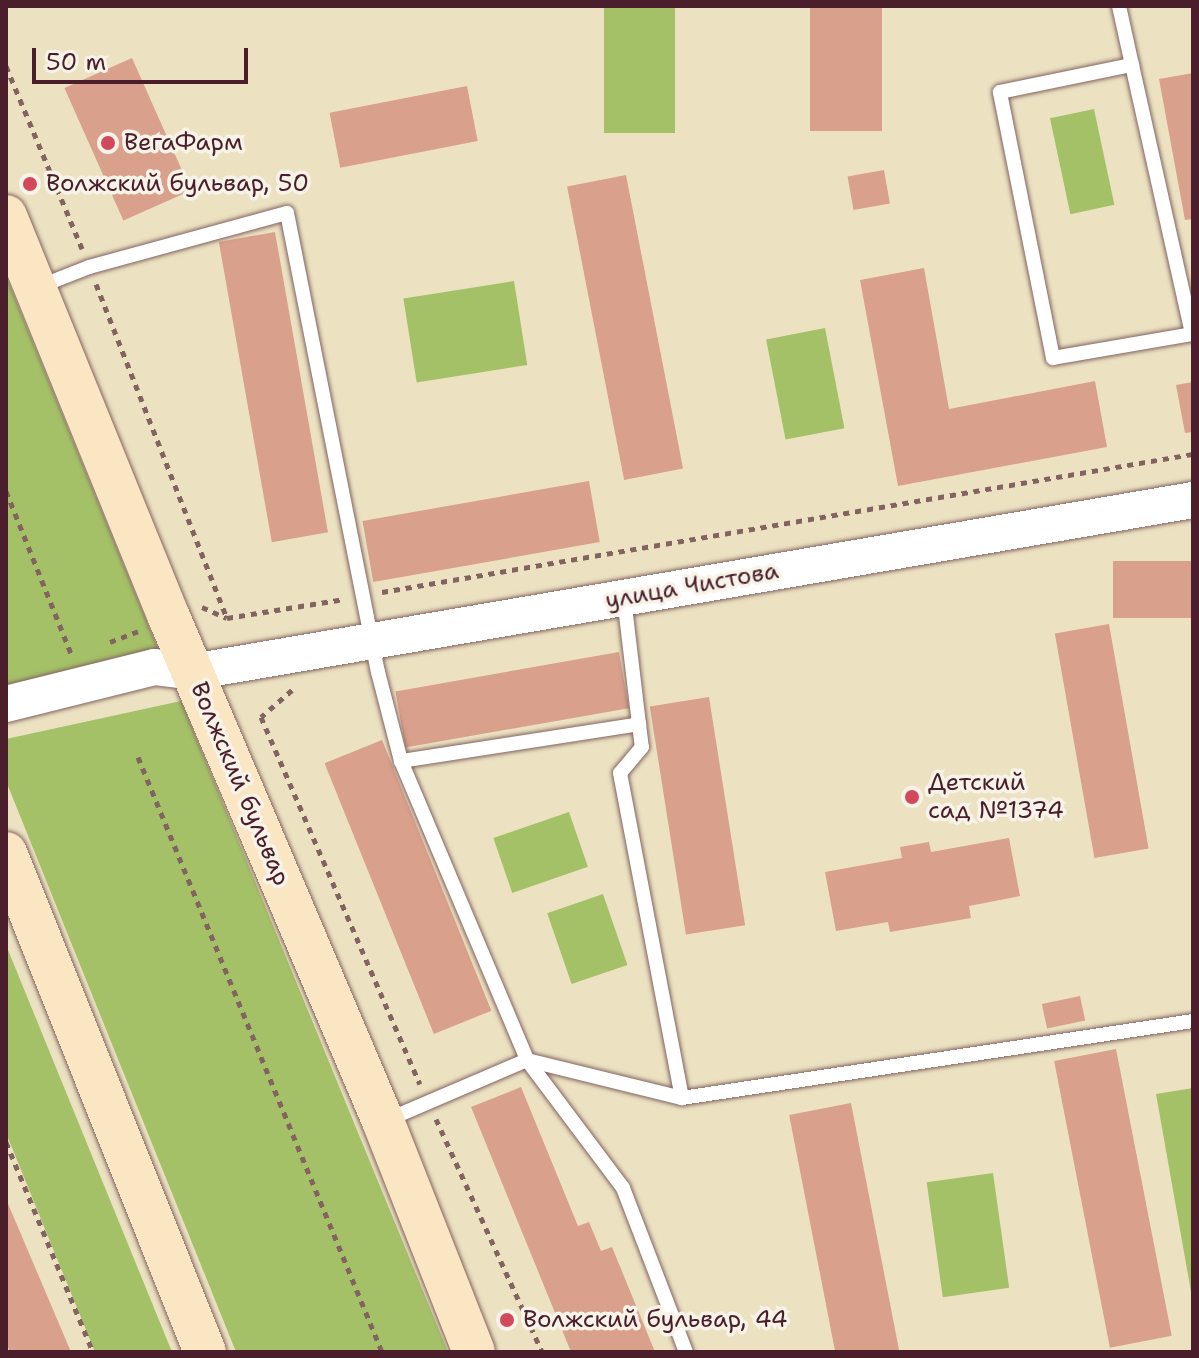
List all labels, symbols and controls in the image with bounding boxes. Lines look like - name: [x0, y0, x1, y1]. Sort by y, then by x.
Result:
- scale bar: [36, 32, 252, 82]
- text: 50 m: [46, 46, 106, 78]
- place label: ВегаФарм: [124, 129, 243, 157]
- marker: ВегаФарм: [99, 134, 117, 152]
- place label: Волжский бульвар, 50: [46, 170, 309, 198]
- marker: Волжский бульвар, 50: [21, 175, 39, 193]
- street label: улица Чистова: [603, 557, 781, 615]
- street label: Волжский бульвар: [184, 678, 296, 890]
- place label: Детский сад №1374: [928, 769, 1064, 825]
- marker: Детский сад №1374: [903, 788, 921, 806]
- place label: Волжский бульвар, 44: [523, 1306, 788, 1334]
- marker: Волжский бульвар, 44: [498, 1311, 516, 1329]

